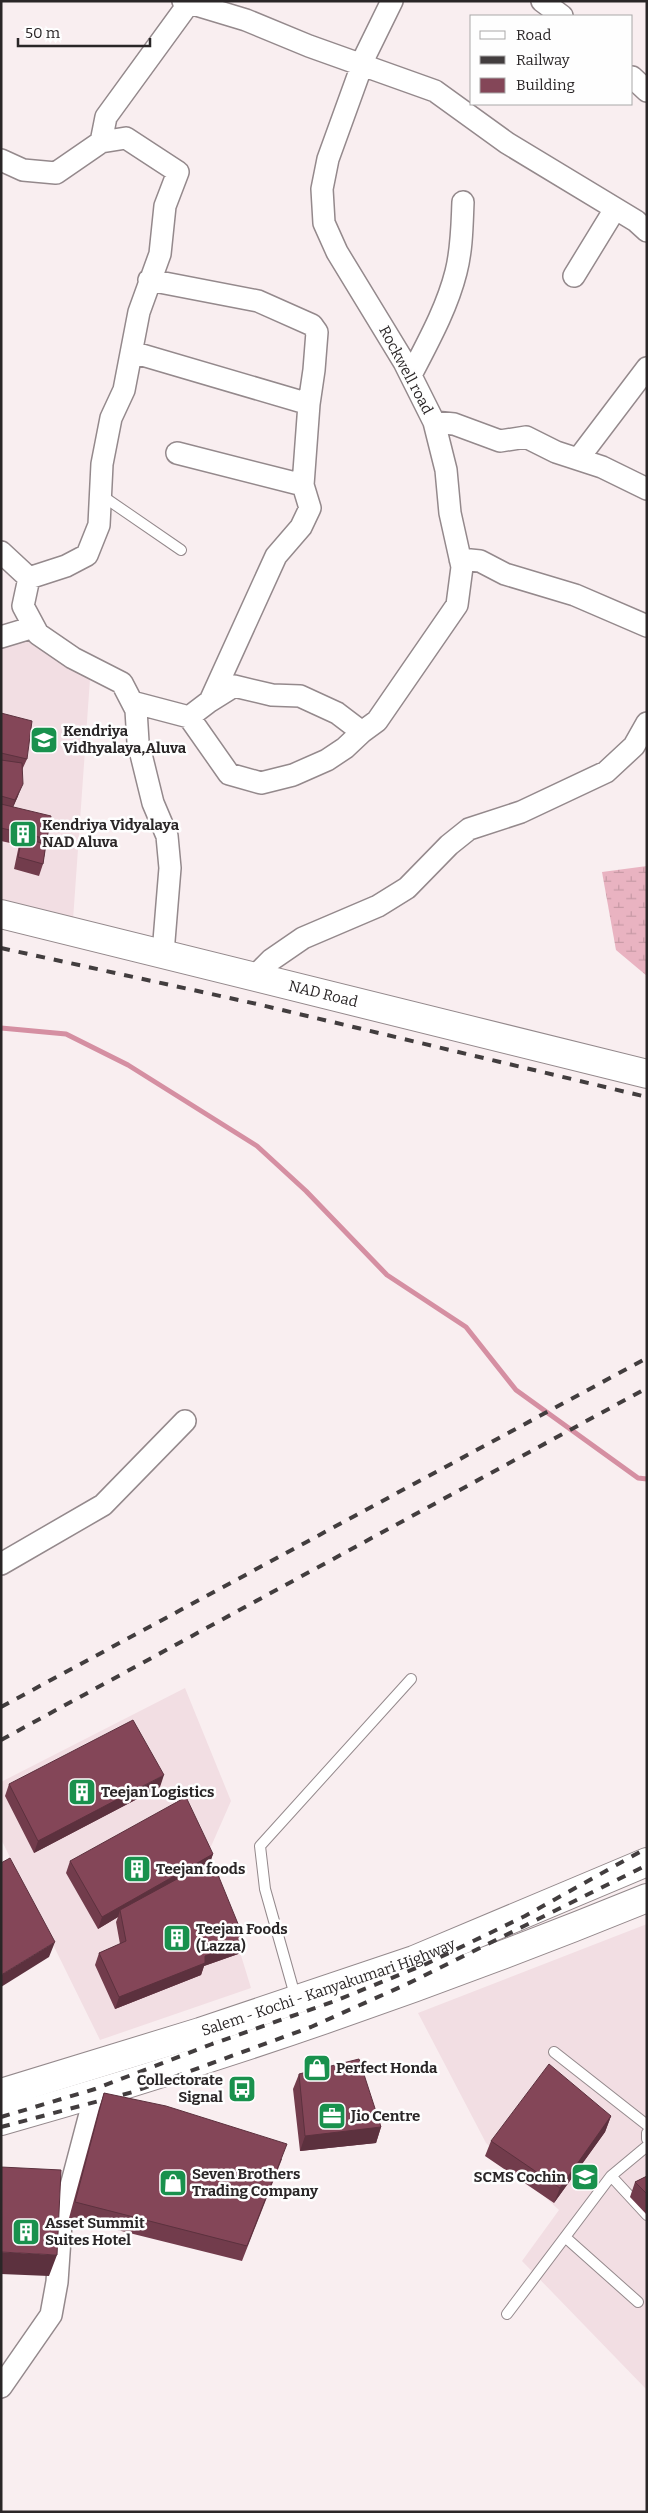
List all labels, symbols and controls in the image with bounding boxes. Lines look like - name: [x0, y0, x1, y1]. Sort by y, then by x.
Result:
- scale bar: [18, 15, 150, 47]
- legend: [470, 15, 633, 105]
- text: 50 m: [25, 24, 61, 42]
- text: Road: [516, 26, 551, 44]
- text: Railway: [516, 51, 570, 69]
- text: Building: [516, 76, 575, 94]
- street label: Rockwell road: [375, 323, 437, 417]
- place label: Kendriya Vidhyalaya,Aluva: [63, 722, 187, 757]
- school or university icon: Kendriya Vidhyalaya,Aluva: [29, 725, 59, 755]
- place label: Kendriya Vidyalaya NAD Aluva: [42, 816, 180, 851]
- building icon: Kendriya Vidyalaya NAD Aluva: [8, 819, 38, 849]
- street label: NAD Road: [287, 977, 360, 1011]
- building icon: Teejan Logistics: [67, 1777, 97, 1807]
- place label: Teejan Logistics: [101, 1783, 215, 1801]
- building icon: Teejan foods: [122, 1854, 152, 1884]
- place label: Teejan foods: [156, 1860, 245, 1878]
- place label: Teejan Foods (Lazza): [196, 1920, 288, 1955]
- building icon: Teejan Foods (Lazza): [162, 1923, 192, 1953]
- street label: Salem - Kochi - Kanyakumari Highway: [199, 1935, 458, 2040]
- shop icon: Perfect Honda: [302, 2053, 332, 2083]
- place label: Perfect Honda: [336, 2059, 438, 2077]
- place label: Collectorate Signal: [137, 2071, 223, 2106]
- bus stop icon: Collectorate Signal: [227, 2074, 257, 2104]
- office icon: Jio Centre: [317, 2101, 347, 2131]
- place label: Jio Centre: [350, 2107, 420, 2125]
- school or university icon: SCMS Cochin: [570, 2162, 600, 2192]
- place label: Seven Brothers Trading Company: [192, 2165, 319, 2200]
- shop icon: Seven Brothers Trading Company: [158, 2168, 188, 2198]
- place label: SCMS Cochin: [474, 2168, 566, 2186]
- place label: Asset Summit Suites Hotel: [45, 2214, 145, 2249]
- building icon: Asset Summit Suites Hotel: [11, 2217, 41, 2247]

